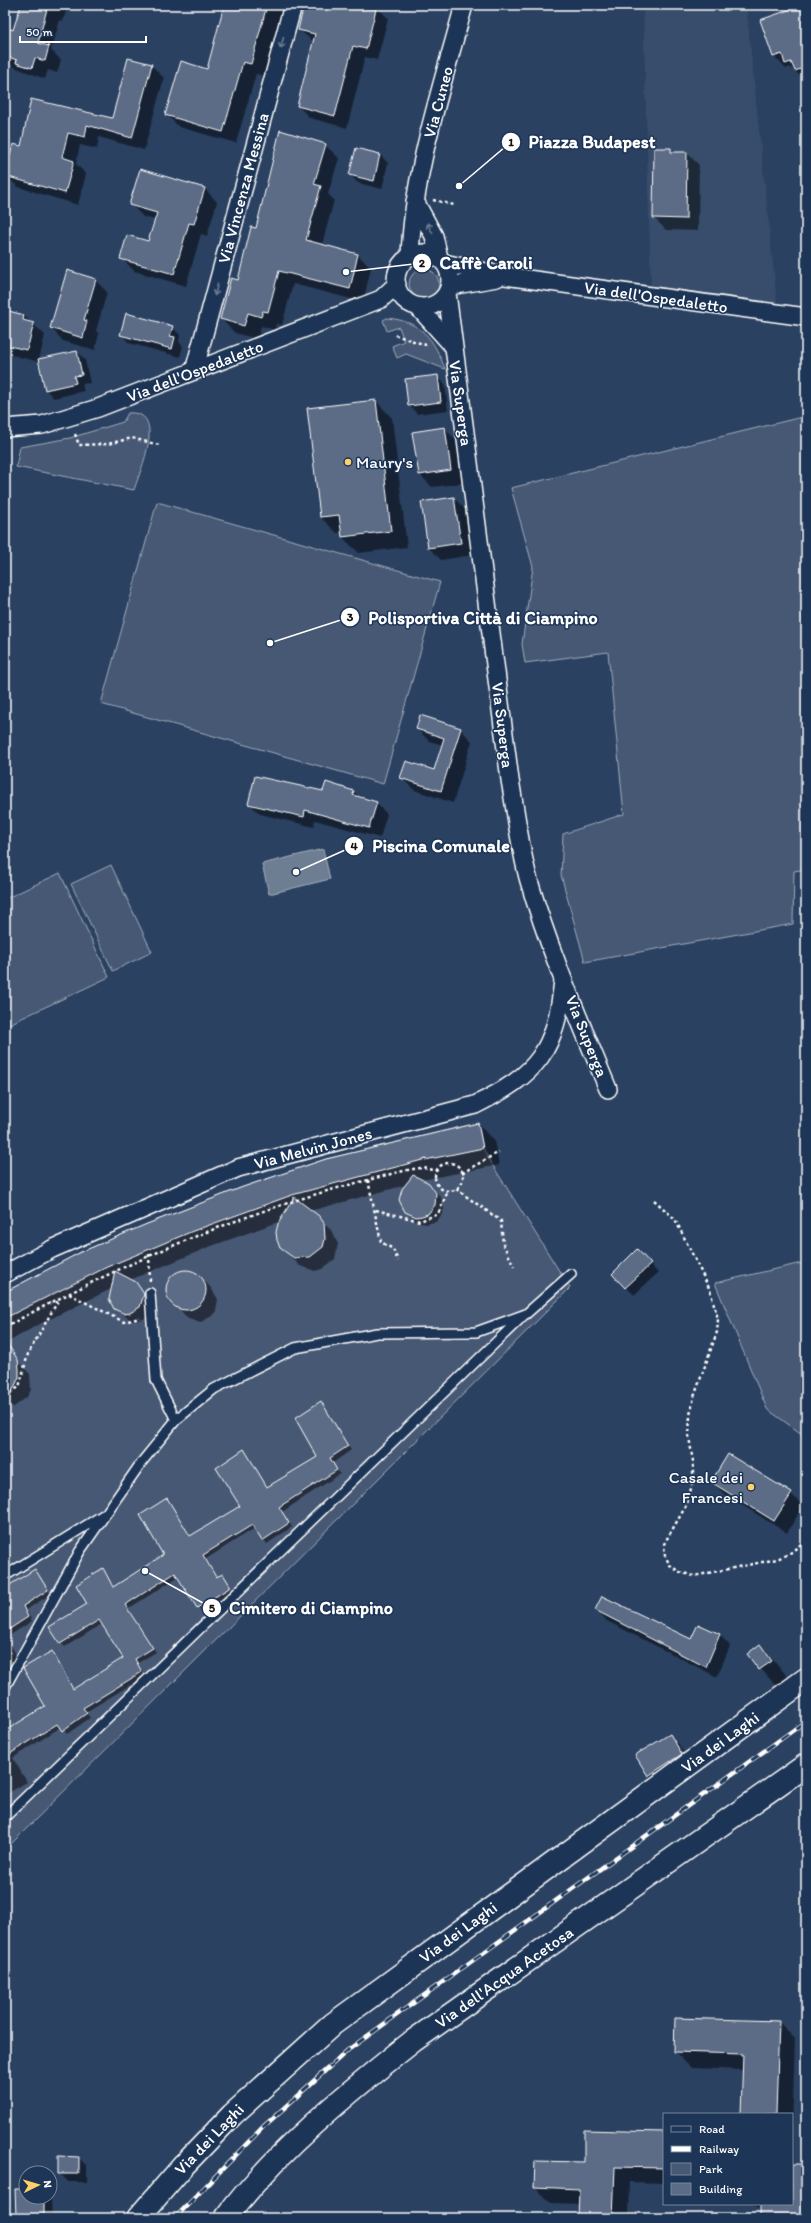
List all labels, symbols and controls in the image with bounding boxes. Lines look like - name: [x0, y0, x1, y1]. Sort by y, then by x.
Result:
- scale bar: [20, 18, 146, 44]
- text: 50 m: [26, 25, 52, 39]
- one-way arrow: [278, 36, 286, 49]
- street label: Via Cuneo: [419, 64, 457, 140]
- street label: Via Vincenza Messina: [213, 110, 273, 266]
- callout: Piazza Budapest: [501, 127, 664, 157]
- text: Piazza Budapest: [529, 131, 656, 153]
- text: 1: [508, 135, 514, 149]
- one-way arrow: [425, 223, 433, 235]
- callout: Caffè Caroli: [412, 248, 541, 278]
- text: Caffè Caroli: [439, 252, 533, 274]
- text: 2: [419, 256, 426, 270]
- street label: Via dell'Ospedaletto: [583, 277, 729, 317]
- one-way arrow: [212, 283, 219, 296]
- street label: Via dell'Ospedaletto: [124, 336, 266, 406]
- street label: Via Superga: [445, 359, 477, 447]
- place label: Maury's: [356, 452, 413, 472]
- marker: Maury's: [343, 457, 353, 467]
- callout: Polisportiva Città di Ciampino: [340, 602, 605, 632]
- text: Polisportiva Città di Ciampino: [368, 607, 598, 629]
- text: 3: [347, 610, 354, 624]
- street label: Via Superga: [488, 681, 518, 769]
- callout: Piscina Comunale: [344, 831, 517, 861]
- text: Piscina Comunale: [372, 835, 510, 857]
- text: 4: [350, 839, 358, 853]
- street label: Via Superga: [562, 992, 612, 1080]
- street label: Via Melvin Jones: [252, 1123, 374, 1173]
- place label: Casale dei Francesi: [669, 1467, 743, 1507]
- marker: Casale dei Francesi: [746, 1482, 756, 1492]
- callout: Cimitero di Ciampino: [202, 1593, 401, 1623]
- text: Cimitero di Ciampino: [229, 1597, 393, 1619]
- text: 5: [209, 1601, 216, 1615]
- street label: Via dei Laghi: [677, 1707, 763, 1777]
- street label: Via dei Laghi: [415, 1897, 501, 1967]
- street label: Via dell'Acqua Acetosa: [431, 1922, 577, 2032]
- street label: Via dei Laghi: [170, 2099, 248, 2179]
- legend: [663, 2113, 793, 2205]
- text: Road: [699, 2122, 725, 2136]
- text: Railway: [699, 2142, 739, 2156]
- text: Park: [699, 2162, 723, 2176]
- north arrow: [18, 2165, 58, 2205]
- text: N: [41, 2180, 54, 2188]
- text: Building: [699, 2182, 743, 2196]

